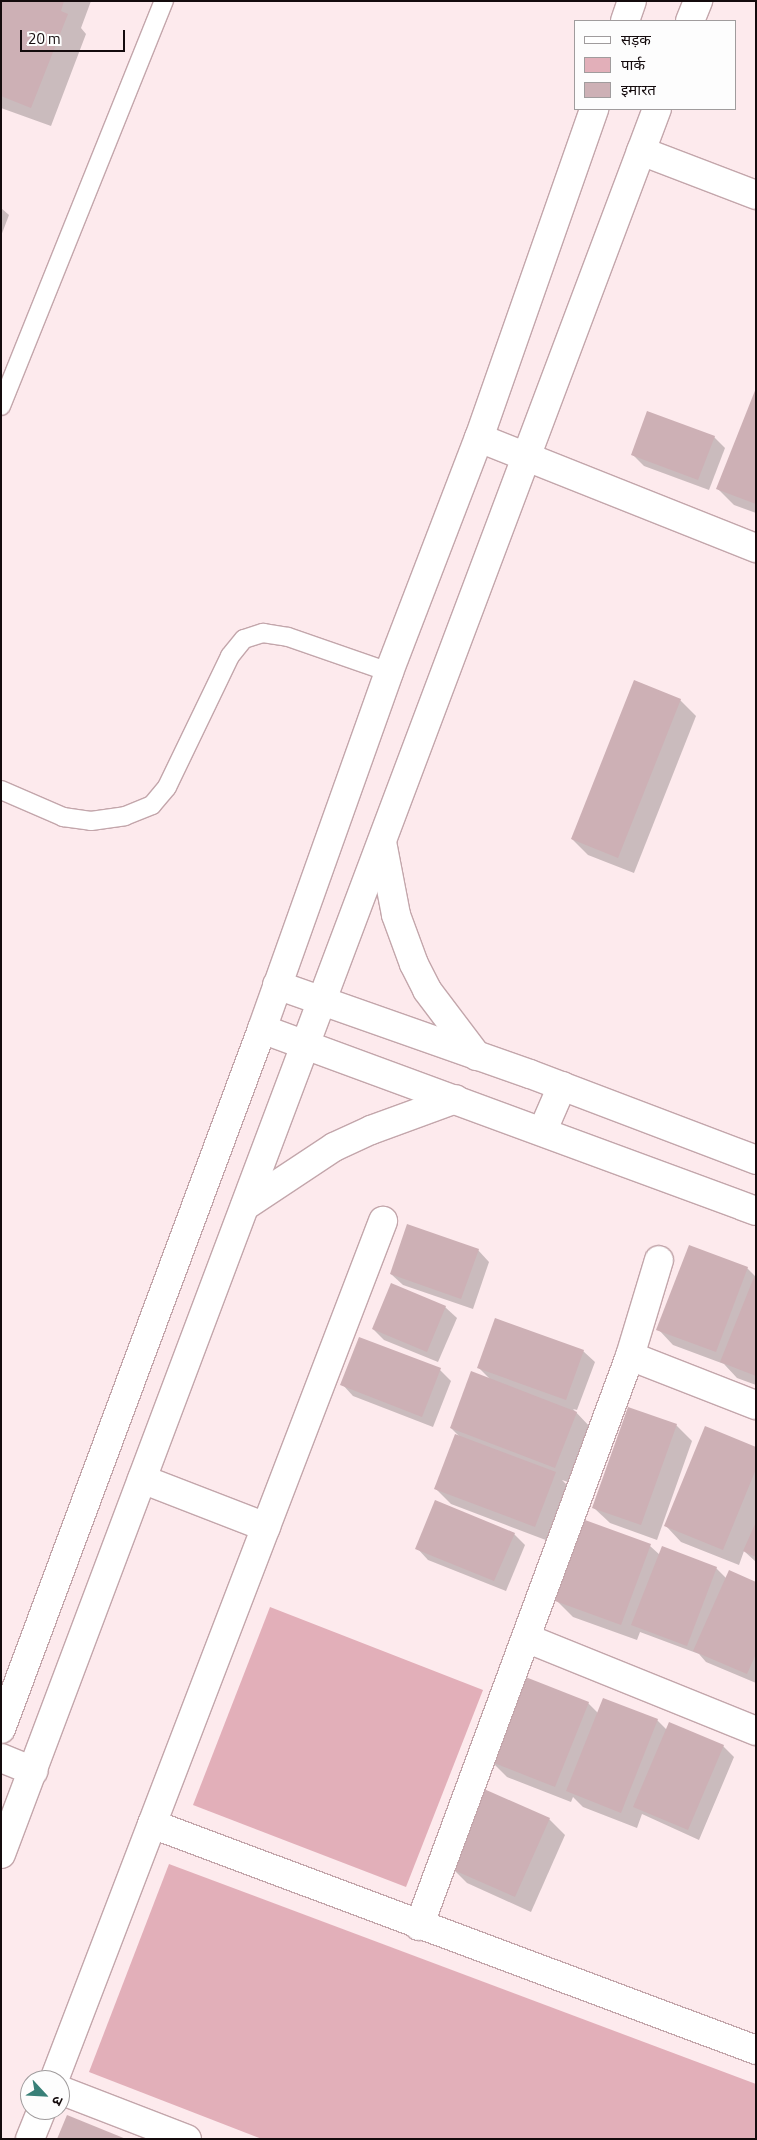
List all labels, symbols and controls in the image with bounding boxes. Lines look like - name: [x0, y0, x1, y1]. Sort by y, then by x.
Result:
- scale bar: [22, 20, 128, 52]
- legend: [574, 20, 737, 110]
- text: 20 m: [28, 27, 61, 50]
- text: सड़क: [621, 28, 651, 51]
- text: पार्क: [621, 53, 645, 76]
- text: इमारत: [621, 78, 656, 101]
- north arrow: [20, 2070, 70, 2120]
- text: उ: [47, 2093, 69, 2109]

